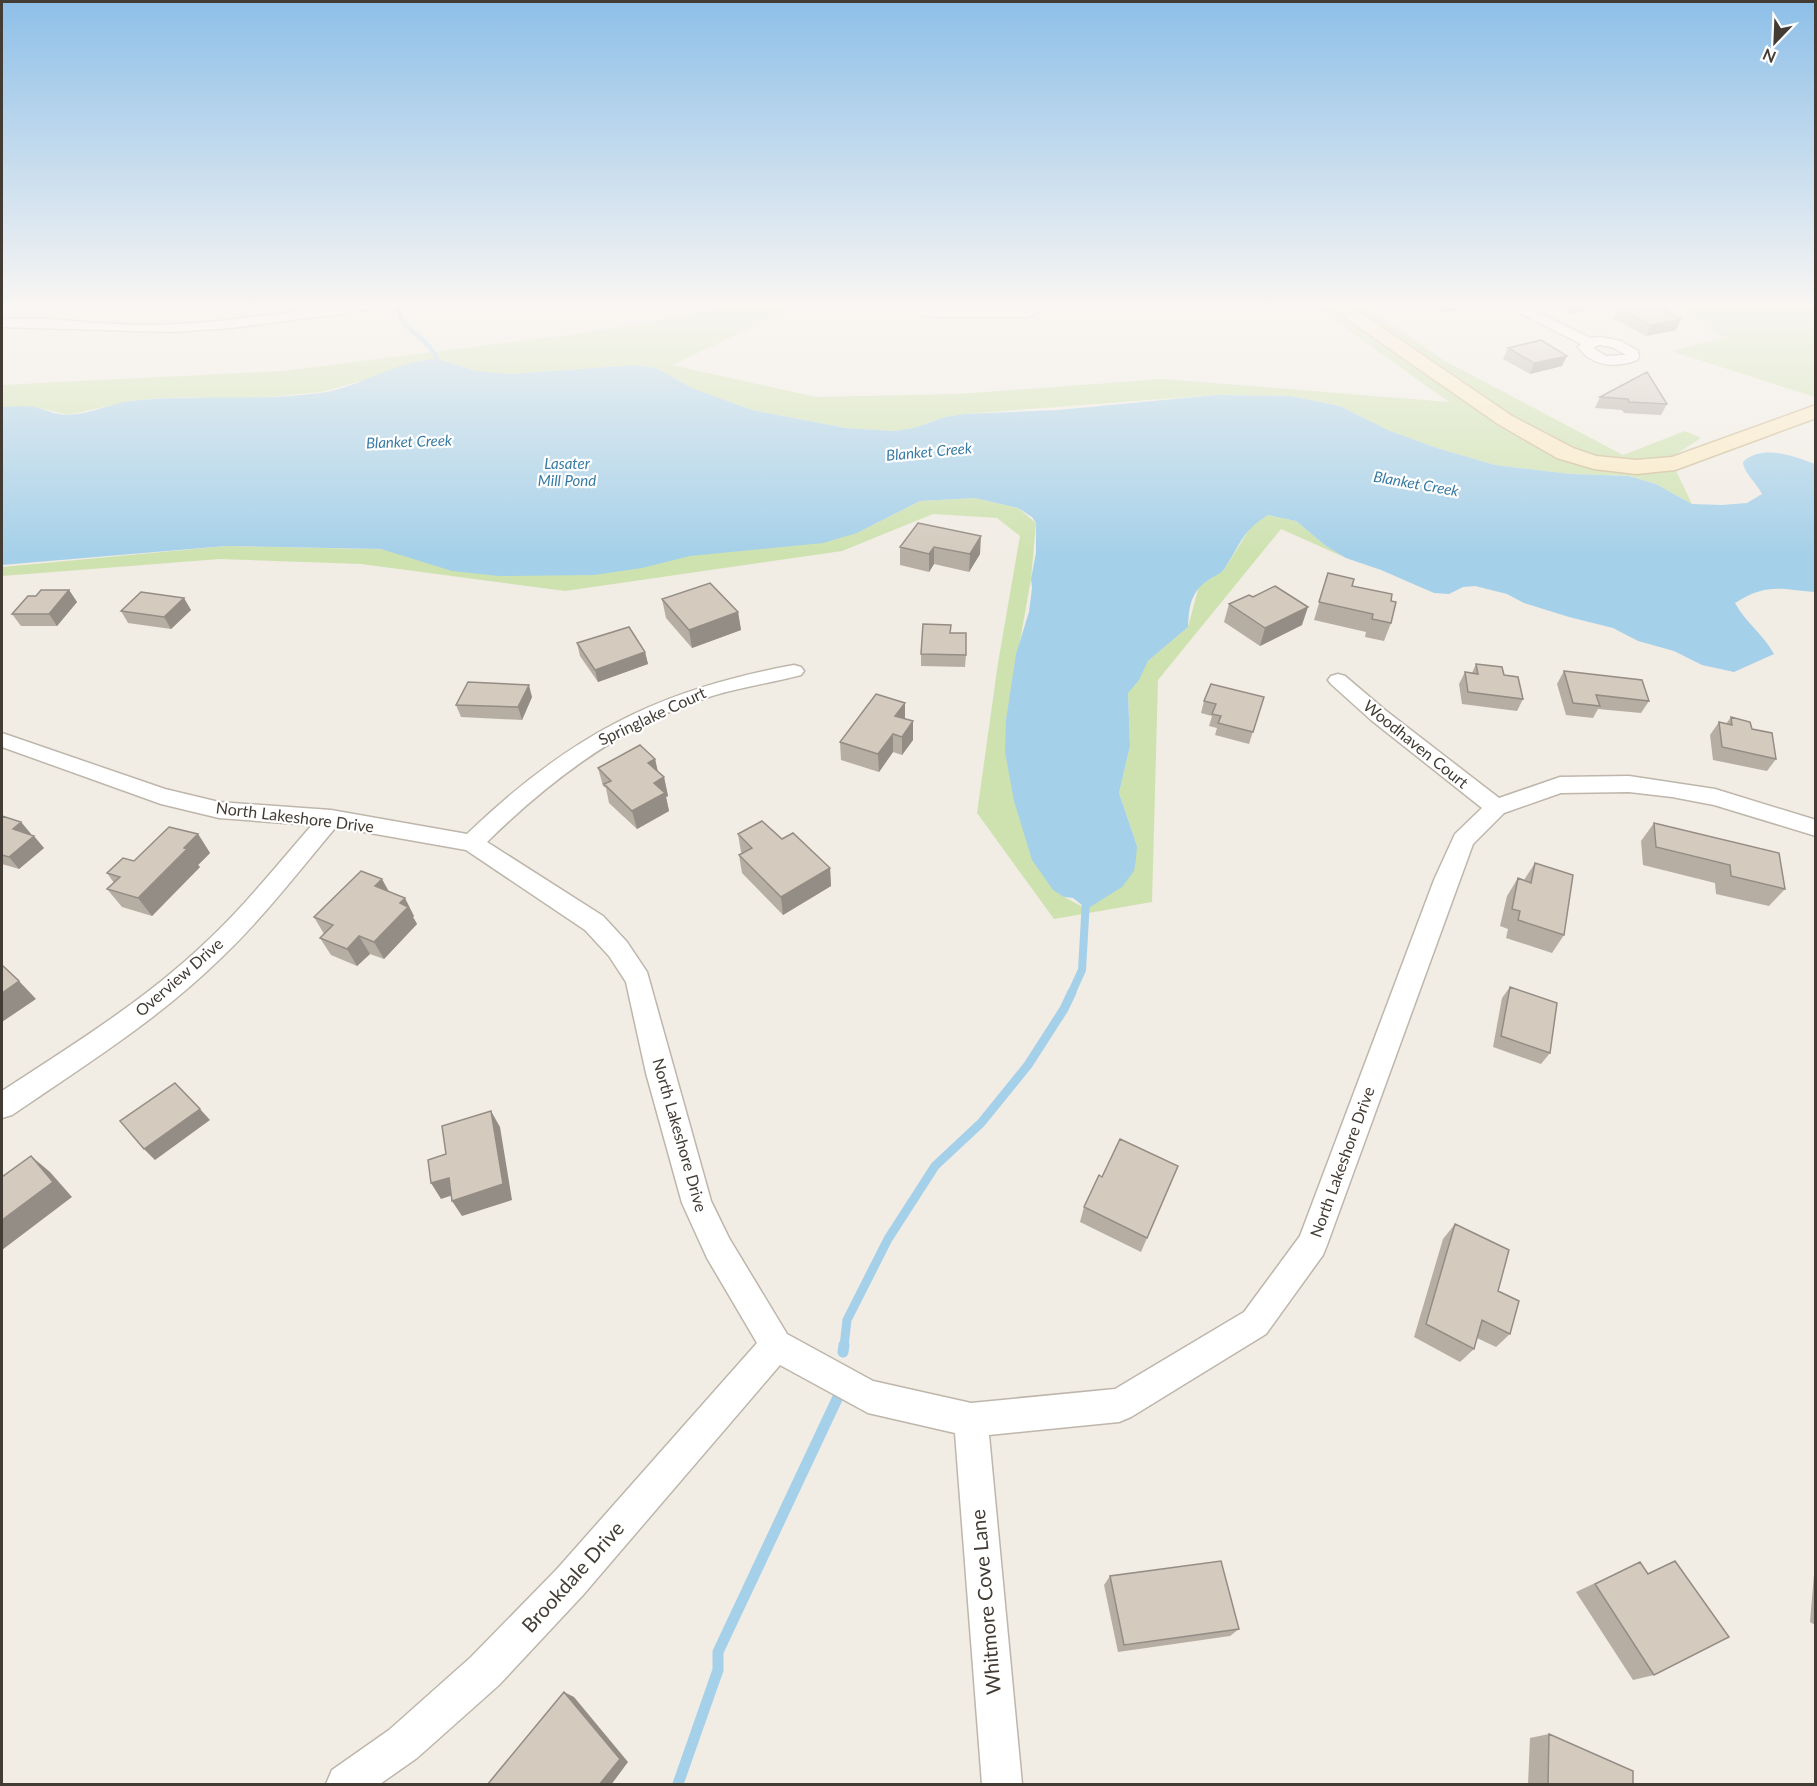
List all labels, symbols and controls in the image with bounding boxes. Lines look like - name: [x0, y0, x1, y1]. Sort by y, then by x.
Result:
- north arrow: [1745, 12, 1805, 72]
- text: N: [1760, 45, 1778, 67]
- water label: Blanket Creek: [366, 430, 453, 451]
- water label: Blanket Creek: [885, 438, 973, 464]
- water label: Lasater Mill Pond: [538, 454, 596, 489]
- water label: Blanket Creek: [1372, 467, 1461, 500]
- street label: Springlake Court: [595, 682, 709, 749]
- street label: Woodhaven Court: [1360, 696, 1473, 792]
- street label: North Lakeshore Drive: [215, 797, 375, 836]
- street label: Overview Drive: [131, 933, 226, 1020]
- street label: North Lakeshore Drive: [649, 1056, 712, 1214]
- street label: North Lakeshore Drive: [1305, 1084, 1378, 1240]
- street label: Whitmore Cove Lane: [965, 1508, 1005, 1696]
- street label: Brookdale Drive: [516, 1516, 628, 1637]

